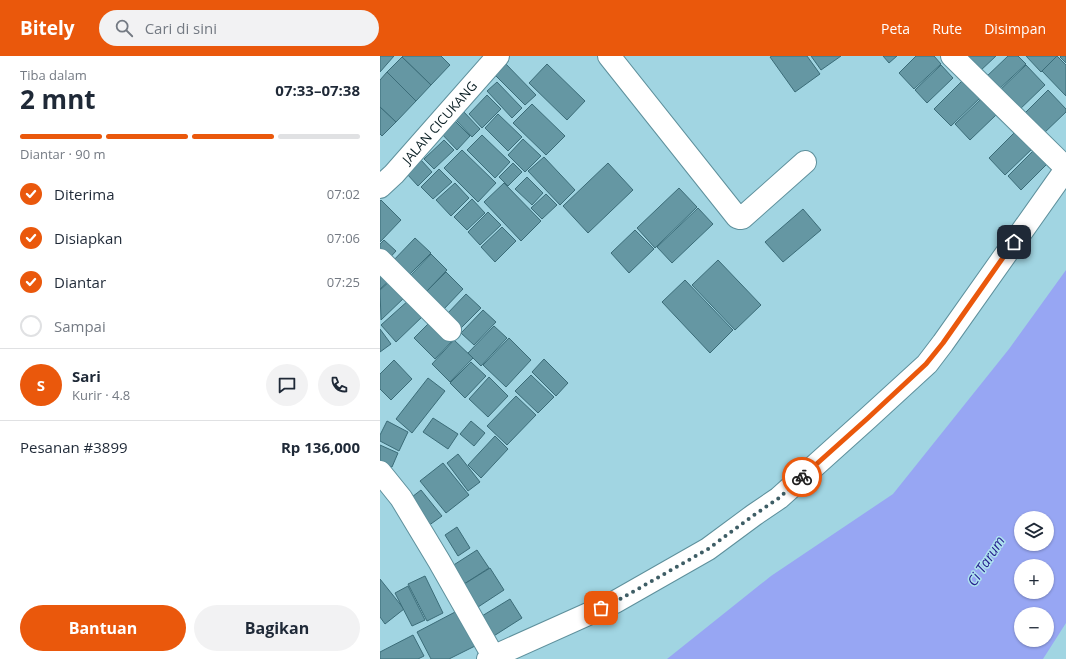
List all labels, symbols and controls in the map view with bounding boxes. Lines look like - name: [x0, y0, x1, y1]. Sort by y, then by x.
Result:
- search box: [99, 10, 379, 46]
- text: Bitely: [20, 15, 75, 41]
- icon: search: [113, 17, 135, 39]
- text: Cari di sini: [145, 18, 217, 38]
- text: Peta: [881, 19, 910, 38]
- text: Rute: [932, 19, 962, 38]
- text: Disimpan: [984, 19, 1046, 38]
- text: Tiba dalam: [20, 66, 87, 84]
- street label: JALAN CICUKANG: [397, 77, 481, 169]
- text: 07:33–07:38: [275, 80, 360, 100]
- text: 2 mnt: [20, 81, 96, 117]
- text: Diantar · 90 m: [20, 145, 106, 163]
- icon: check: [20, 183, 42, 205]
- text: Diterima: [54, 184, 115, 204]
- text: 07:02: [327, 185, 360, 203]
- pin: [997, 225, 1031, 259]
- icon: check: [20, 227, 42, 249]
- text: Disiapkan: [54, 228, 123, 248]
- text: 07:06: [327, 229, 360, 247]
- icon: home: [1003, 231, 1025, 253]
- icon: check: [20, 271, 42, 293]
- text: Diantar: [54, 272, 106, 292]
- text: 07:25: [327, 273, 360, 291]
- text: Sampai: [54, 316, 106, 336]
- button: chat: [266, 364, 308, 406]
- button: phone: [318, 364, 360, 406]
- text: Sari: [72, 366, 101, 386]
- text: S: [37, 375, 45, 395]
- text: Kurir · 4.8: [72, 386, 130, 404]
- text: Pesanan #3899: [20, 437, 128, 457]
- text: Rp 136,000: [281, 437, 360, 457]
- courier: [782, 457, 822, 497]
- icon: bike: [791, 466, 813, 488]
- map controls: [1014, 511, 1054, 647]
- button: layers: [1014, 511, 1054, 551]
- water label: Ci Tarum: [962, 532, 1009, 589]
- button: +: [1014, 559, 1054, 599]
- pin: [584, 591, 618, 625]
- icon: bag: [590, 597, 612, 619]
- button: Bantuan: [20, 605, 186, 651]
- button: Bagikan: [194, 605, 360, 651]
- button: −: [1014, 607, 1054, 647]

